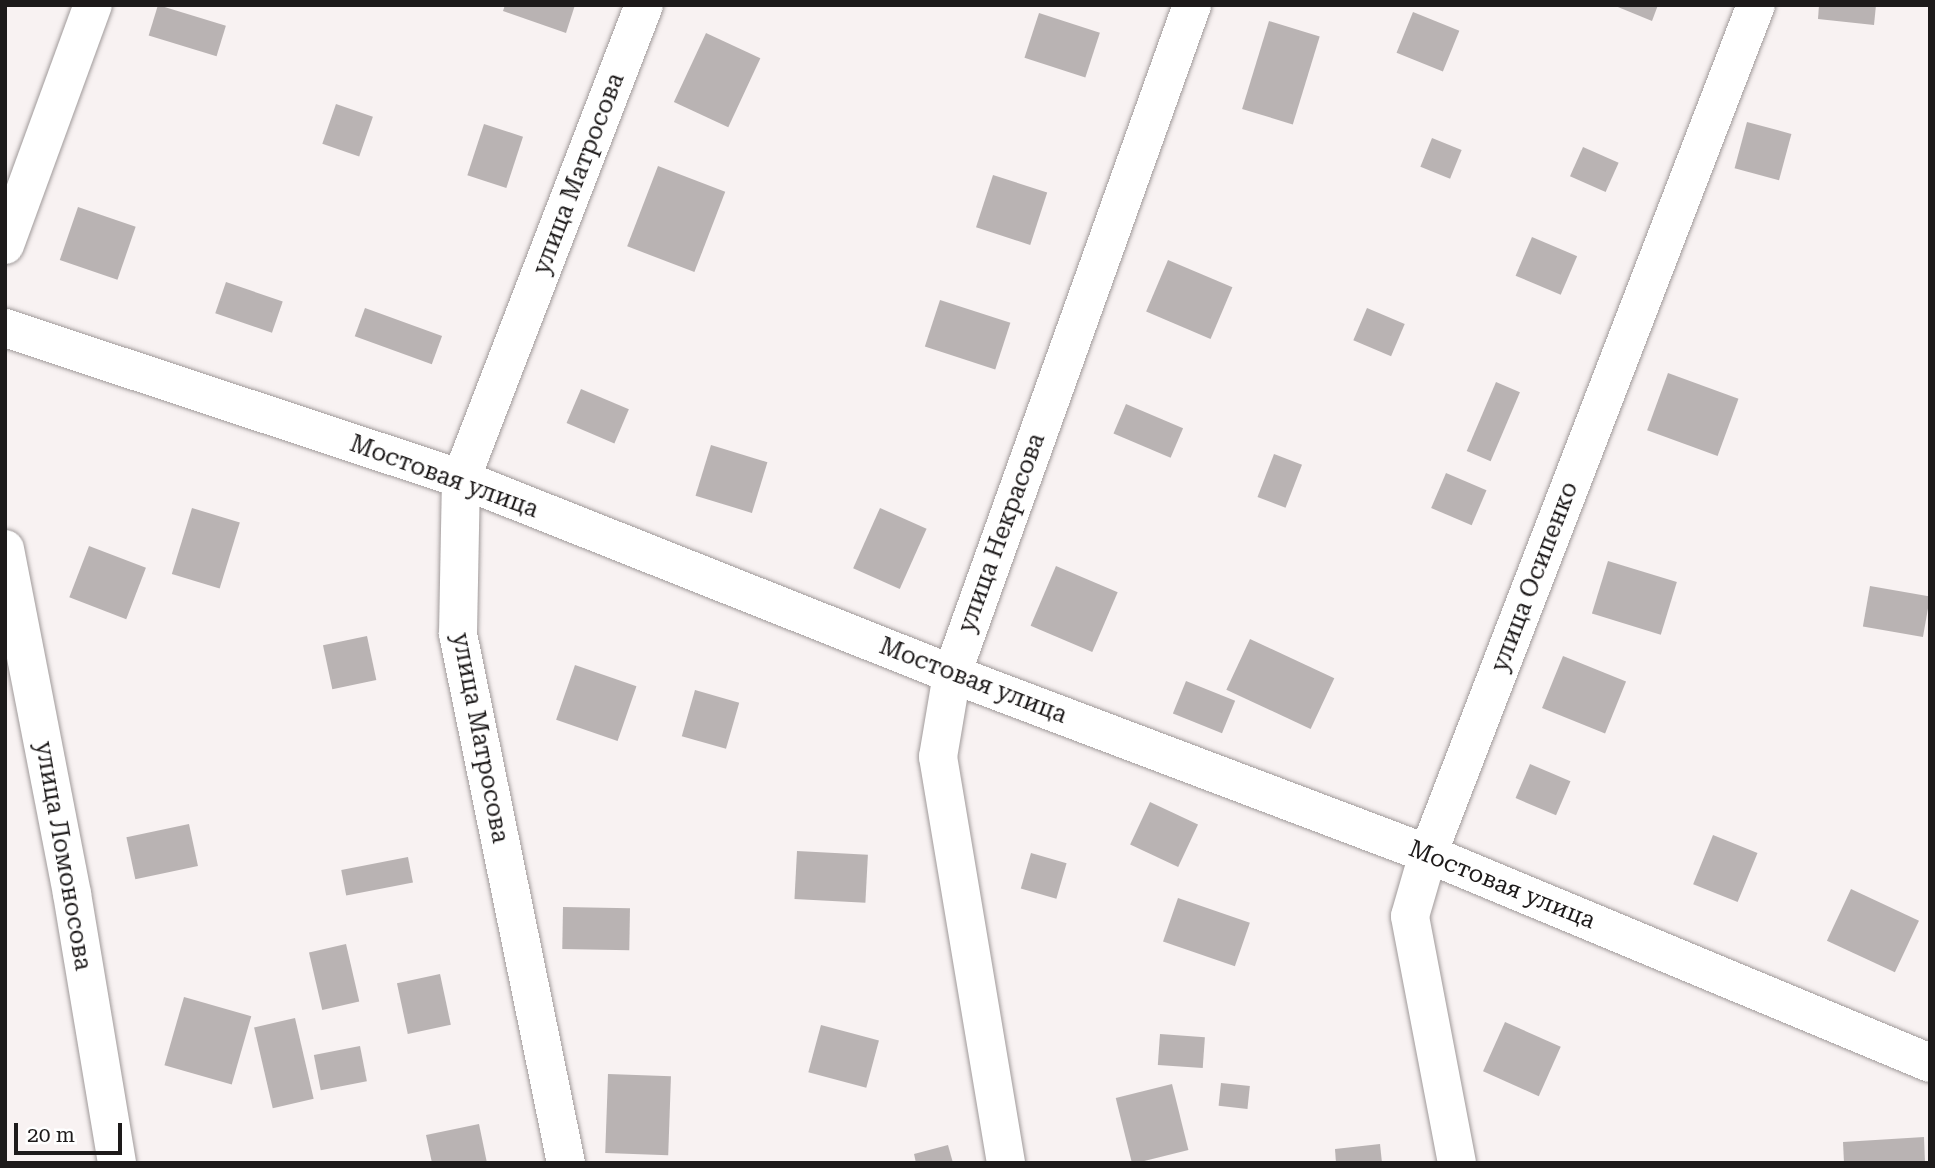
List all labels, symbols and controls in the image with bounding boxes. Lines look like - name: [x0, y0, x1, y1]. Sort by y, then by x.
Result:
- street label: улица Матросова: [527, 69, 631, 279]
- street label: улица Некрасова: [953, 429, 1051, 637]
- street label: Мостовая улица: [346, 430, 542, 524]
- street label: улица Осипенко: [1485, 478, 1585, 676]
- street label: улица Матросова: [446, 630, 514, 846]
- street label: Мостовая улица: [875, 632, 1071, 730]
- street label: улица Ломоносова: [29, 739, 97, 973]
- street label: Мостовая улица: [1405, 834, 1599, 936]
- scale bar: [18, 1108, 126, 1152]
- text: 20 m: [27, 1123, 75, 1147]

